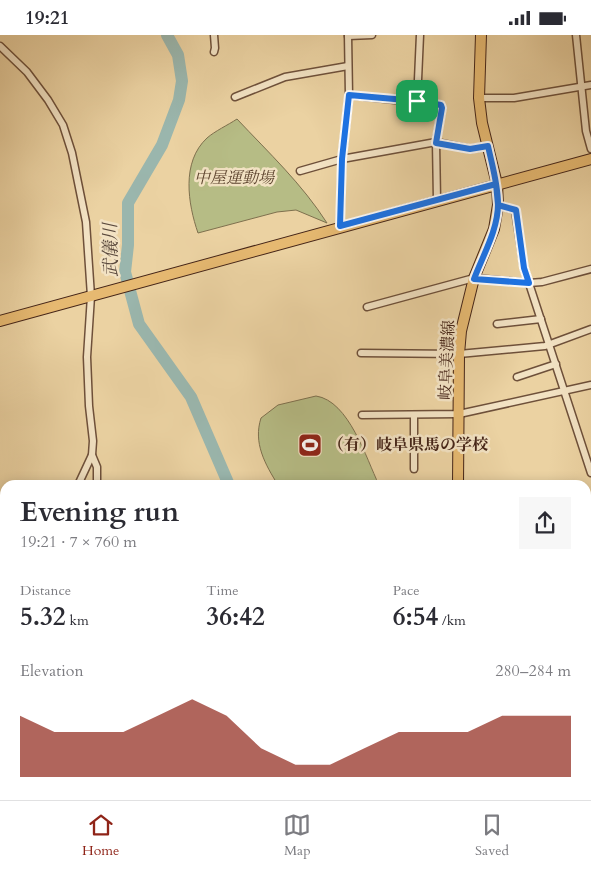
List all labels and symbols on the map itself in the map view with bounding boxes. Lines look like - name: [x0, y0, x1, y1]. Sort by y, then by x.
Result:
- pin: [396, 80, 438, 122]
- park label: 中屋運動場: [194, 167, 276, 189]
- water label: 武儀川: [98, 221, 124, 277]
- street label: 岐阜美濃線: [434, 319, 460, 401]
- sports icon: （有）岐阜県馬の学校: [297, 432, 323, 458]
- place label: （有）岐阜県馬の学校: [328, 434, 489, 456]

